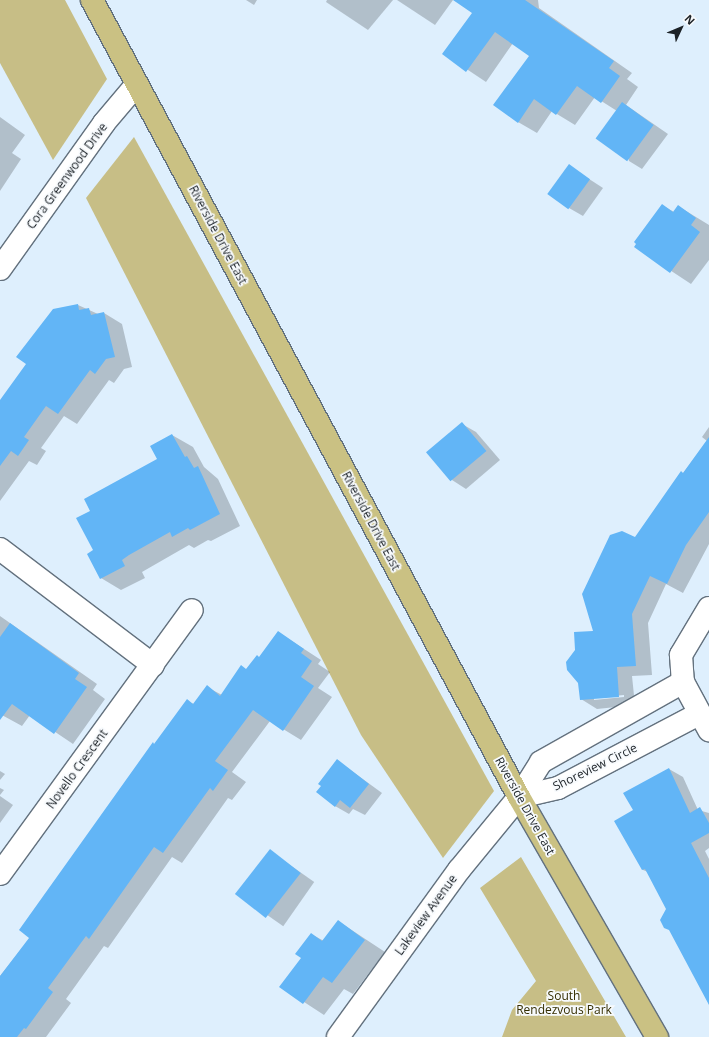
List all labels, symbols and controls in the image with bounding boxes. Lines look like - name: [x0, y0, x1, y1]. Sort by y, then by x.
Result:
- north arrow: [661, 8, 701, 48]
- text: N: [681, 11, 698, 28]
- street label: Cora Greenwood Drive: [24, 120, 110, 232]
- street label: Riverside Drive East: [186, 183, 250, 287]
- street label: Riverside Drive East: [339, 469, 403, 573]
- street label: Novello Crescent: [43, 727, 111, 811]
- street label: Shoreview Circle: [551, 740, 639, 794]
- street label: Riverside Drive East: [492, 754, 558, 858]
- street label: Lakeview Avenue: [392, 872, 460, 958]
- park label: South Rendezvous Park: [516, 989, 612, 1017]

